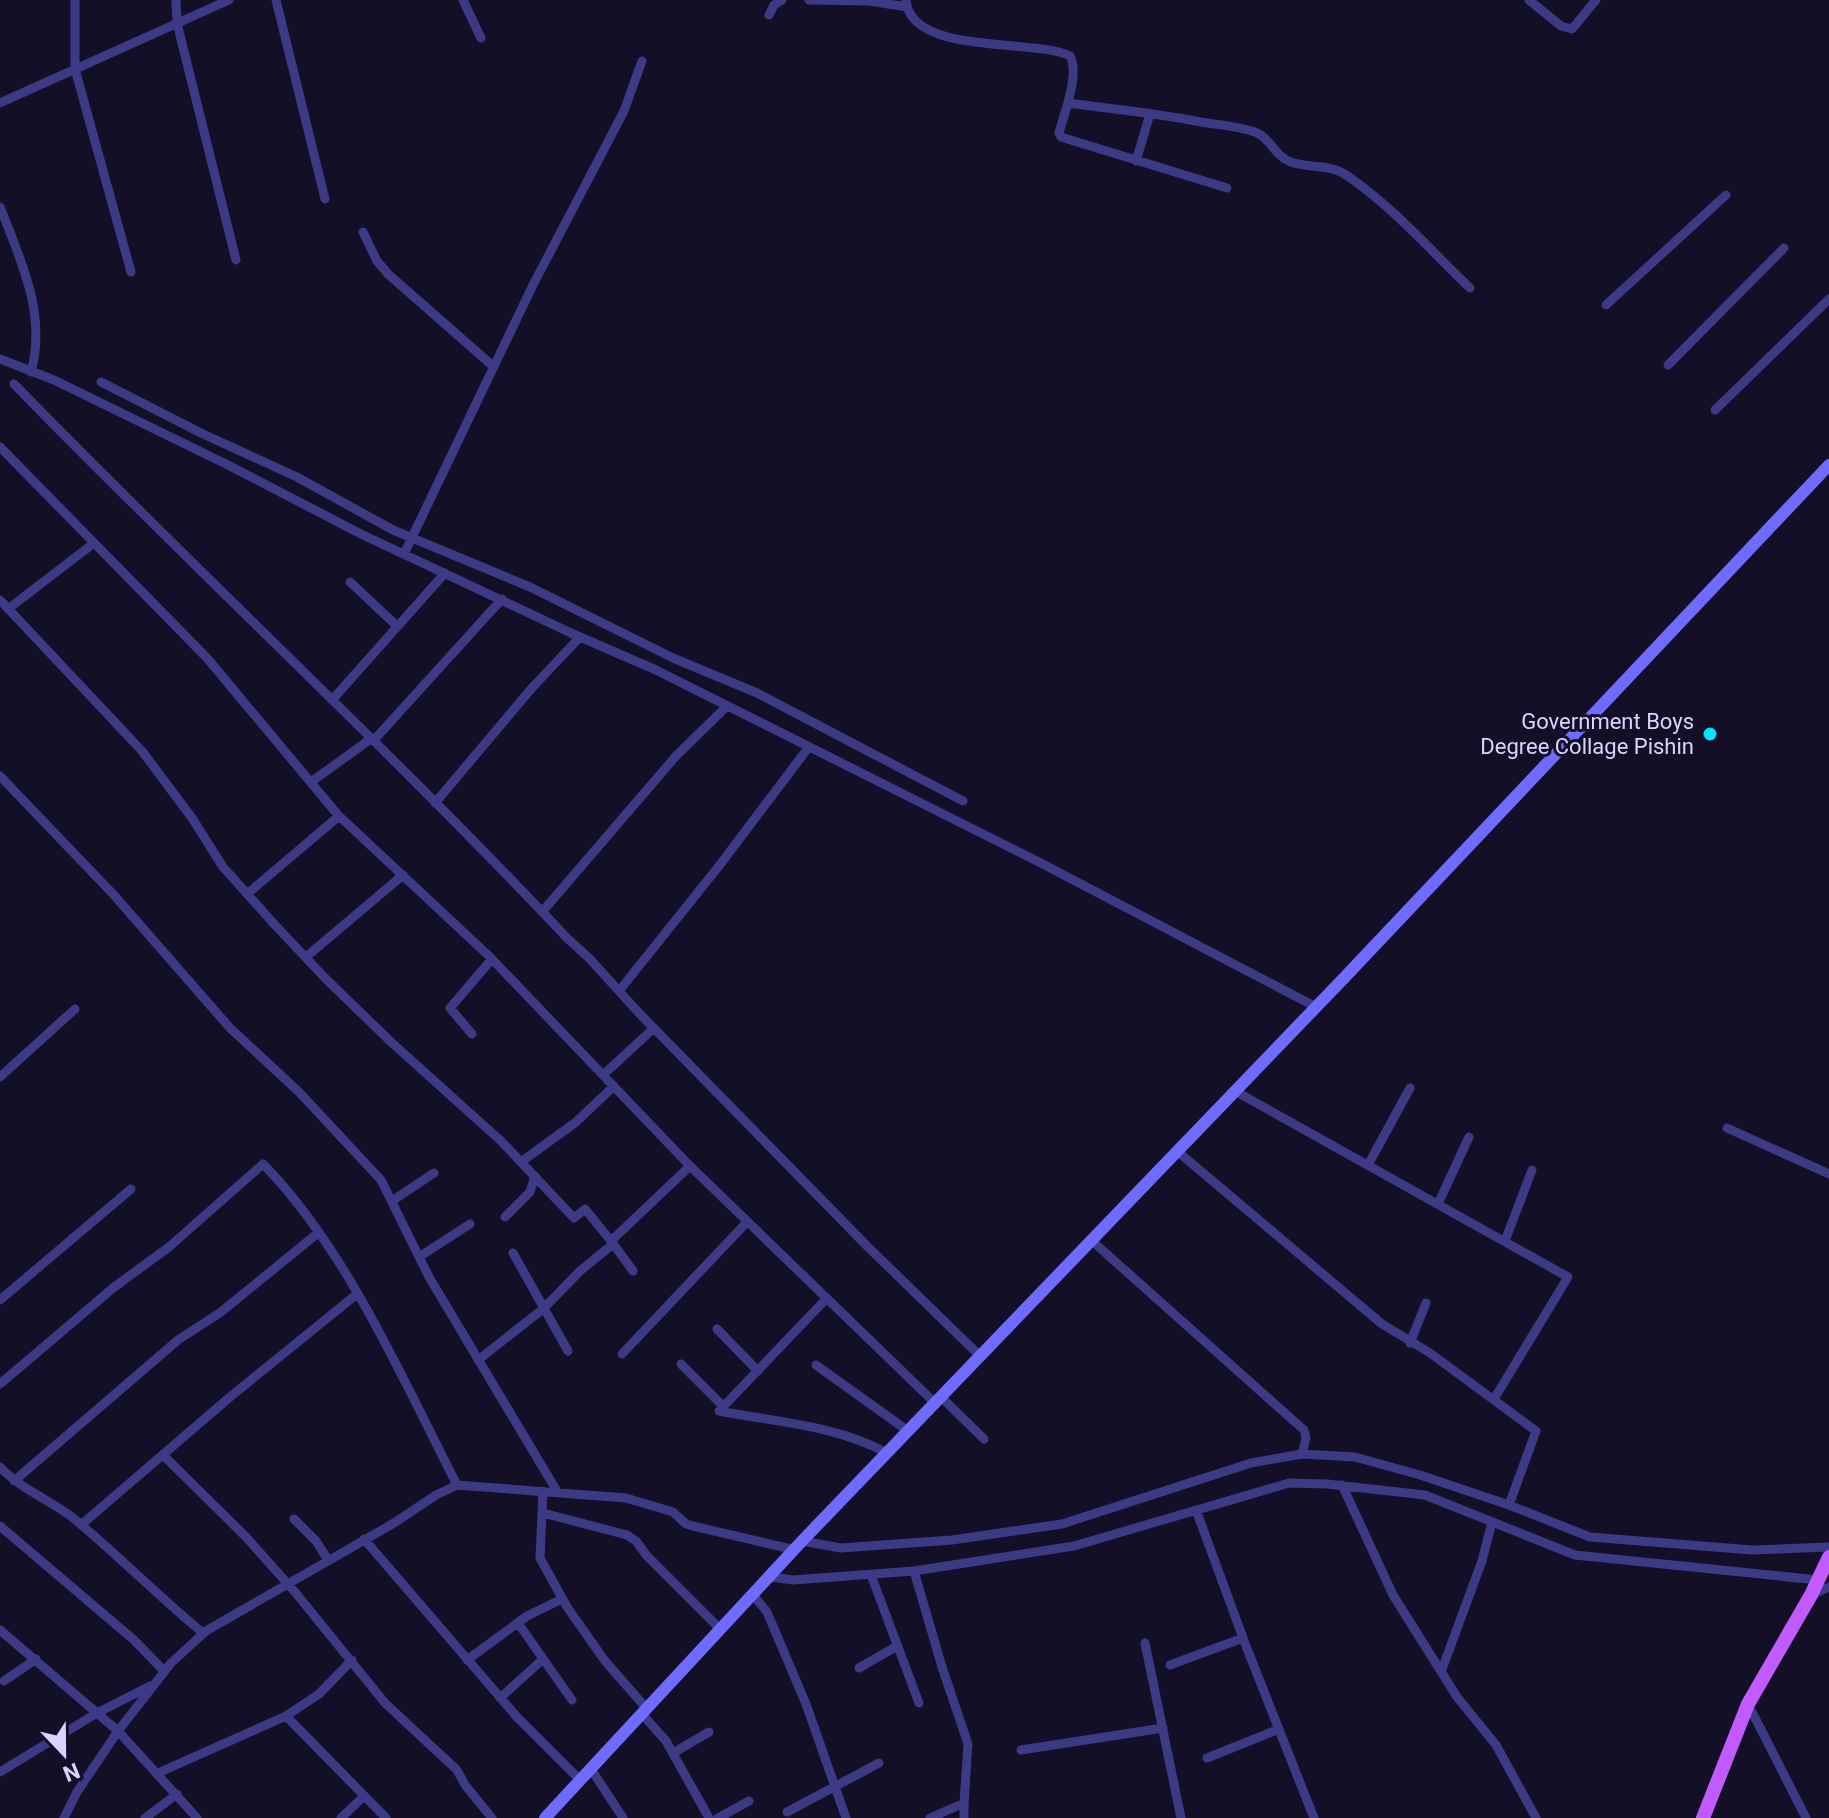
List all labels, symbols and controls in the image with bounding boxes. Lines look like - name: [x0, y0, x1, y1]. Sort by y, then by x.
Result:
- place label: Government Boys Degree Collage Pishin: [1480, 709, 1694, 759]
- marker: Government Boys Degree Collage Pishin: [1701, 725, 1719, 743]
- north arrow: [24, 1714, 104, 1794]
- text: N: [59, 1758, 83, 1787]

